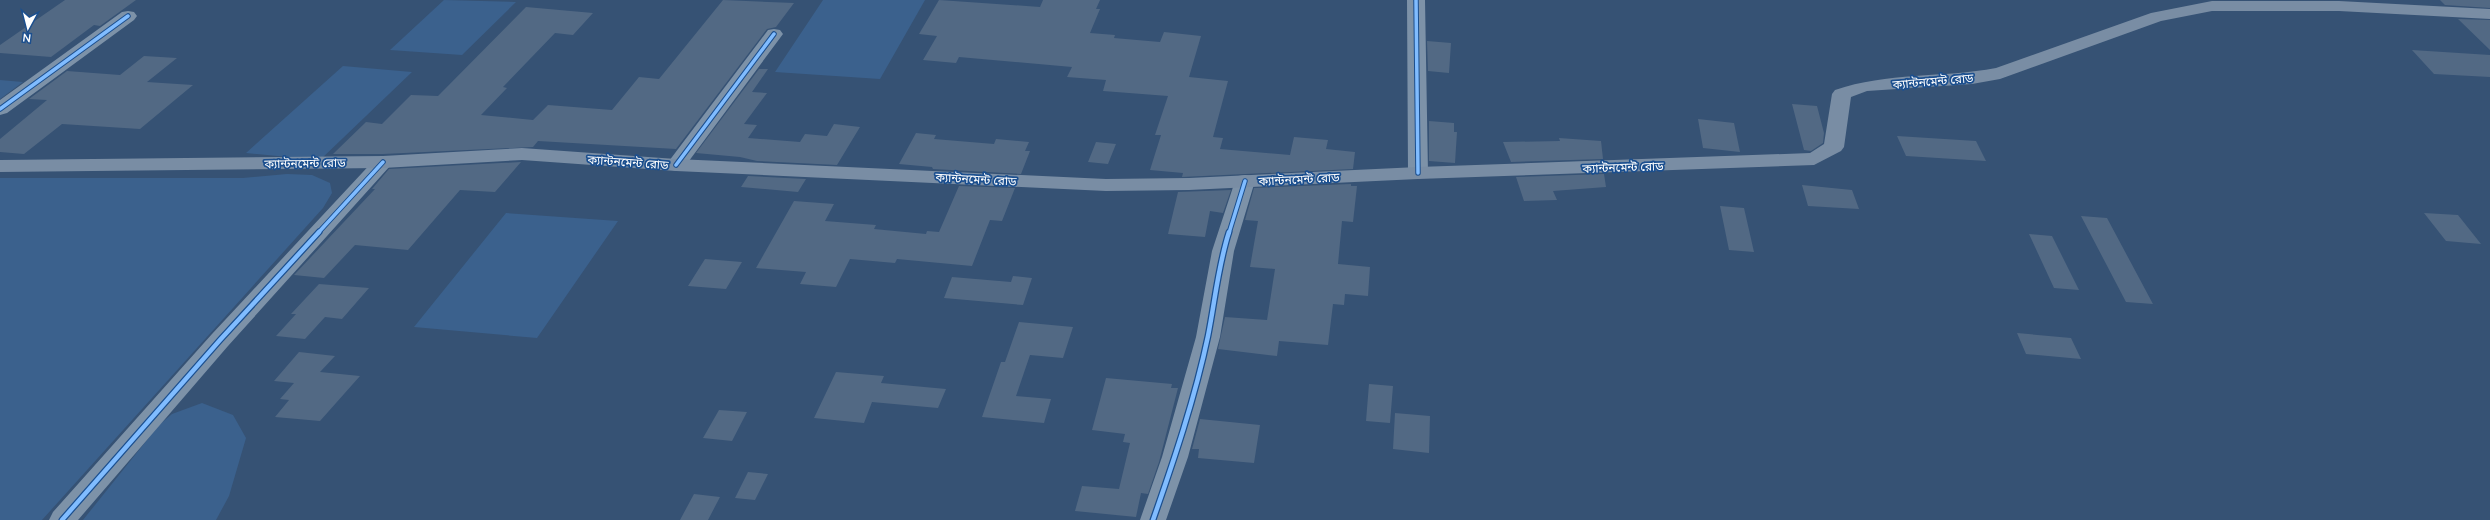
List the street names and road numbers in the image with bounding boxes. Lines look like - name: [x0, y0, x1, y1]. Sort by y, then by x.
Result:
- street label: ক্যান্টনমেন্ট রোড: [1891, 70, 1975, 92]
- street label: ক্যান্টনমেন্ট রোড: [586, 152, 670, 172]
- street label: ক্যান্টনমেন্ট রোড: [263, 155, 346, 171]
- street label: ক্যান্টনমেন্ট রোড: [1581, 158, 1664, 176]
- street label: ক্যান্টনমেন্ট রোড: [934, 169, 1017, 189]
- street label: ক্যান্টনমেন্ট রোড: [1257, 169, 1340, 189]

